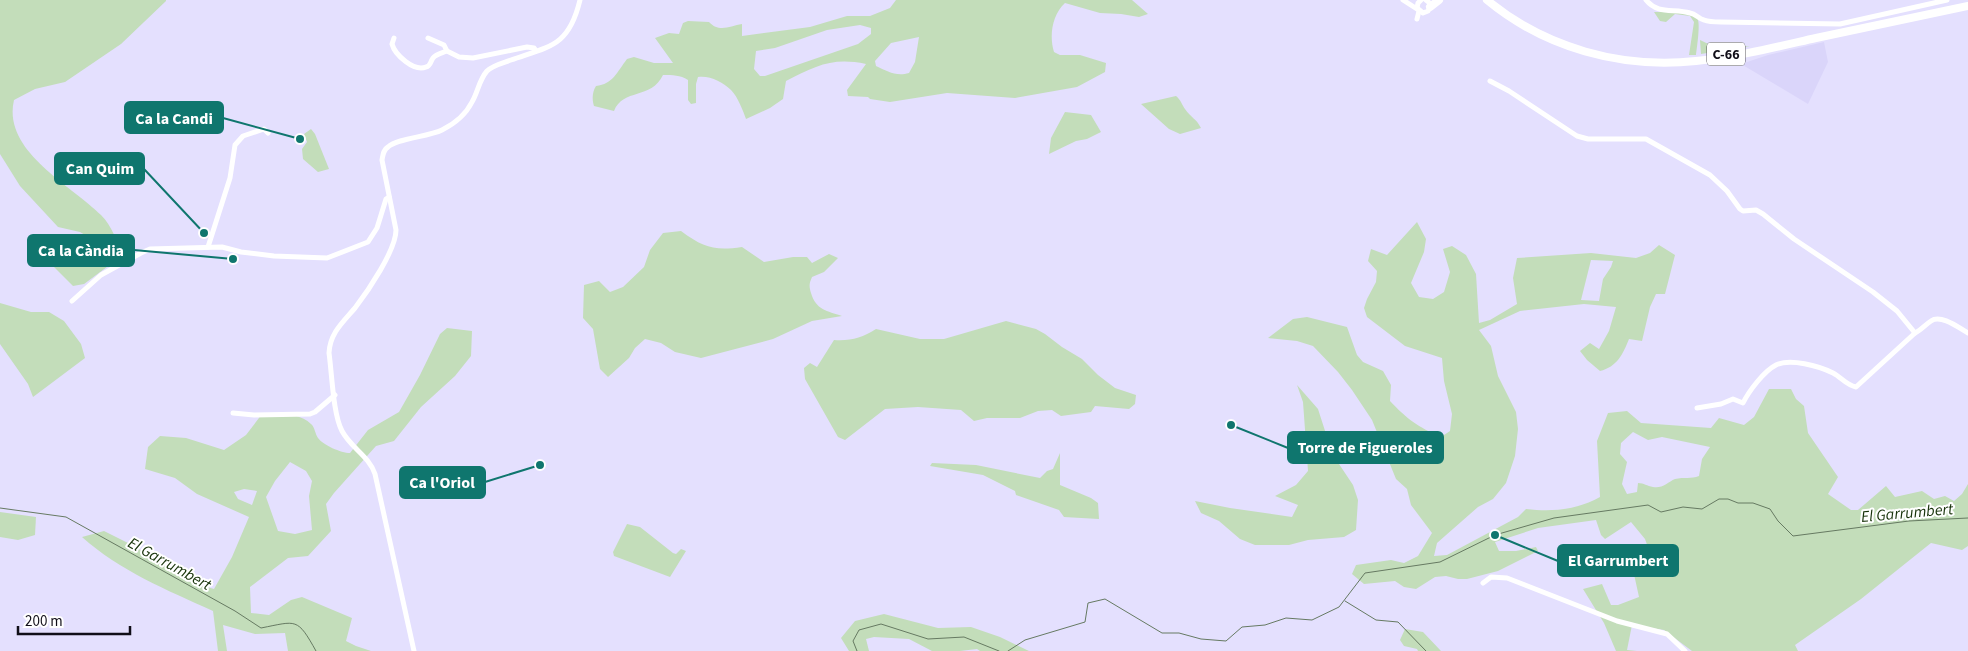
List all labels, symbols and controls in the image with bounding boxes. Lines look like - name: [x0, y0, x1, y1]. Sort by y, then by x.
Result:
- road number: C-66: [1707, 42, 1745, 66]
- callout: Ca la Candi: [125, 102, 223, 133]
- text: Ca la Candi: [135, 108, 213, 130]
- callout: Can Quim: [55, 153, 144, 184]
- text: Can Quim: [66, 158, 134, 180]
- callout: Ca la Càndia: [28, 235, 134, 266]
- text: Ca la Càndia: [38, 240, 124, 262]
- callout: Torre de Figueroles: [1288, 432, 1443, 463]
- text: Torre de Figueroles: [1297, 437, 1433, 459]
- callout: Ca l'Oriol: [400, 467, 485, 498]
- text: Ca l'Oriol: [409, 472, 475, 494]
- water label: El Garrumbert: [1860, 498, 1955, 528]
- water label: El Garrumbert: [124, 532, 216, 596]
- callout: El Garrumbert: [1558, 545, 1678, 576]
- text: El Garrumbert: [1568, 550, 1668, 572]
- scale bar: [18, 604, 130, 636]
- text: 200 m: [25, 611, 63, 632]

